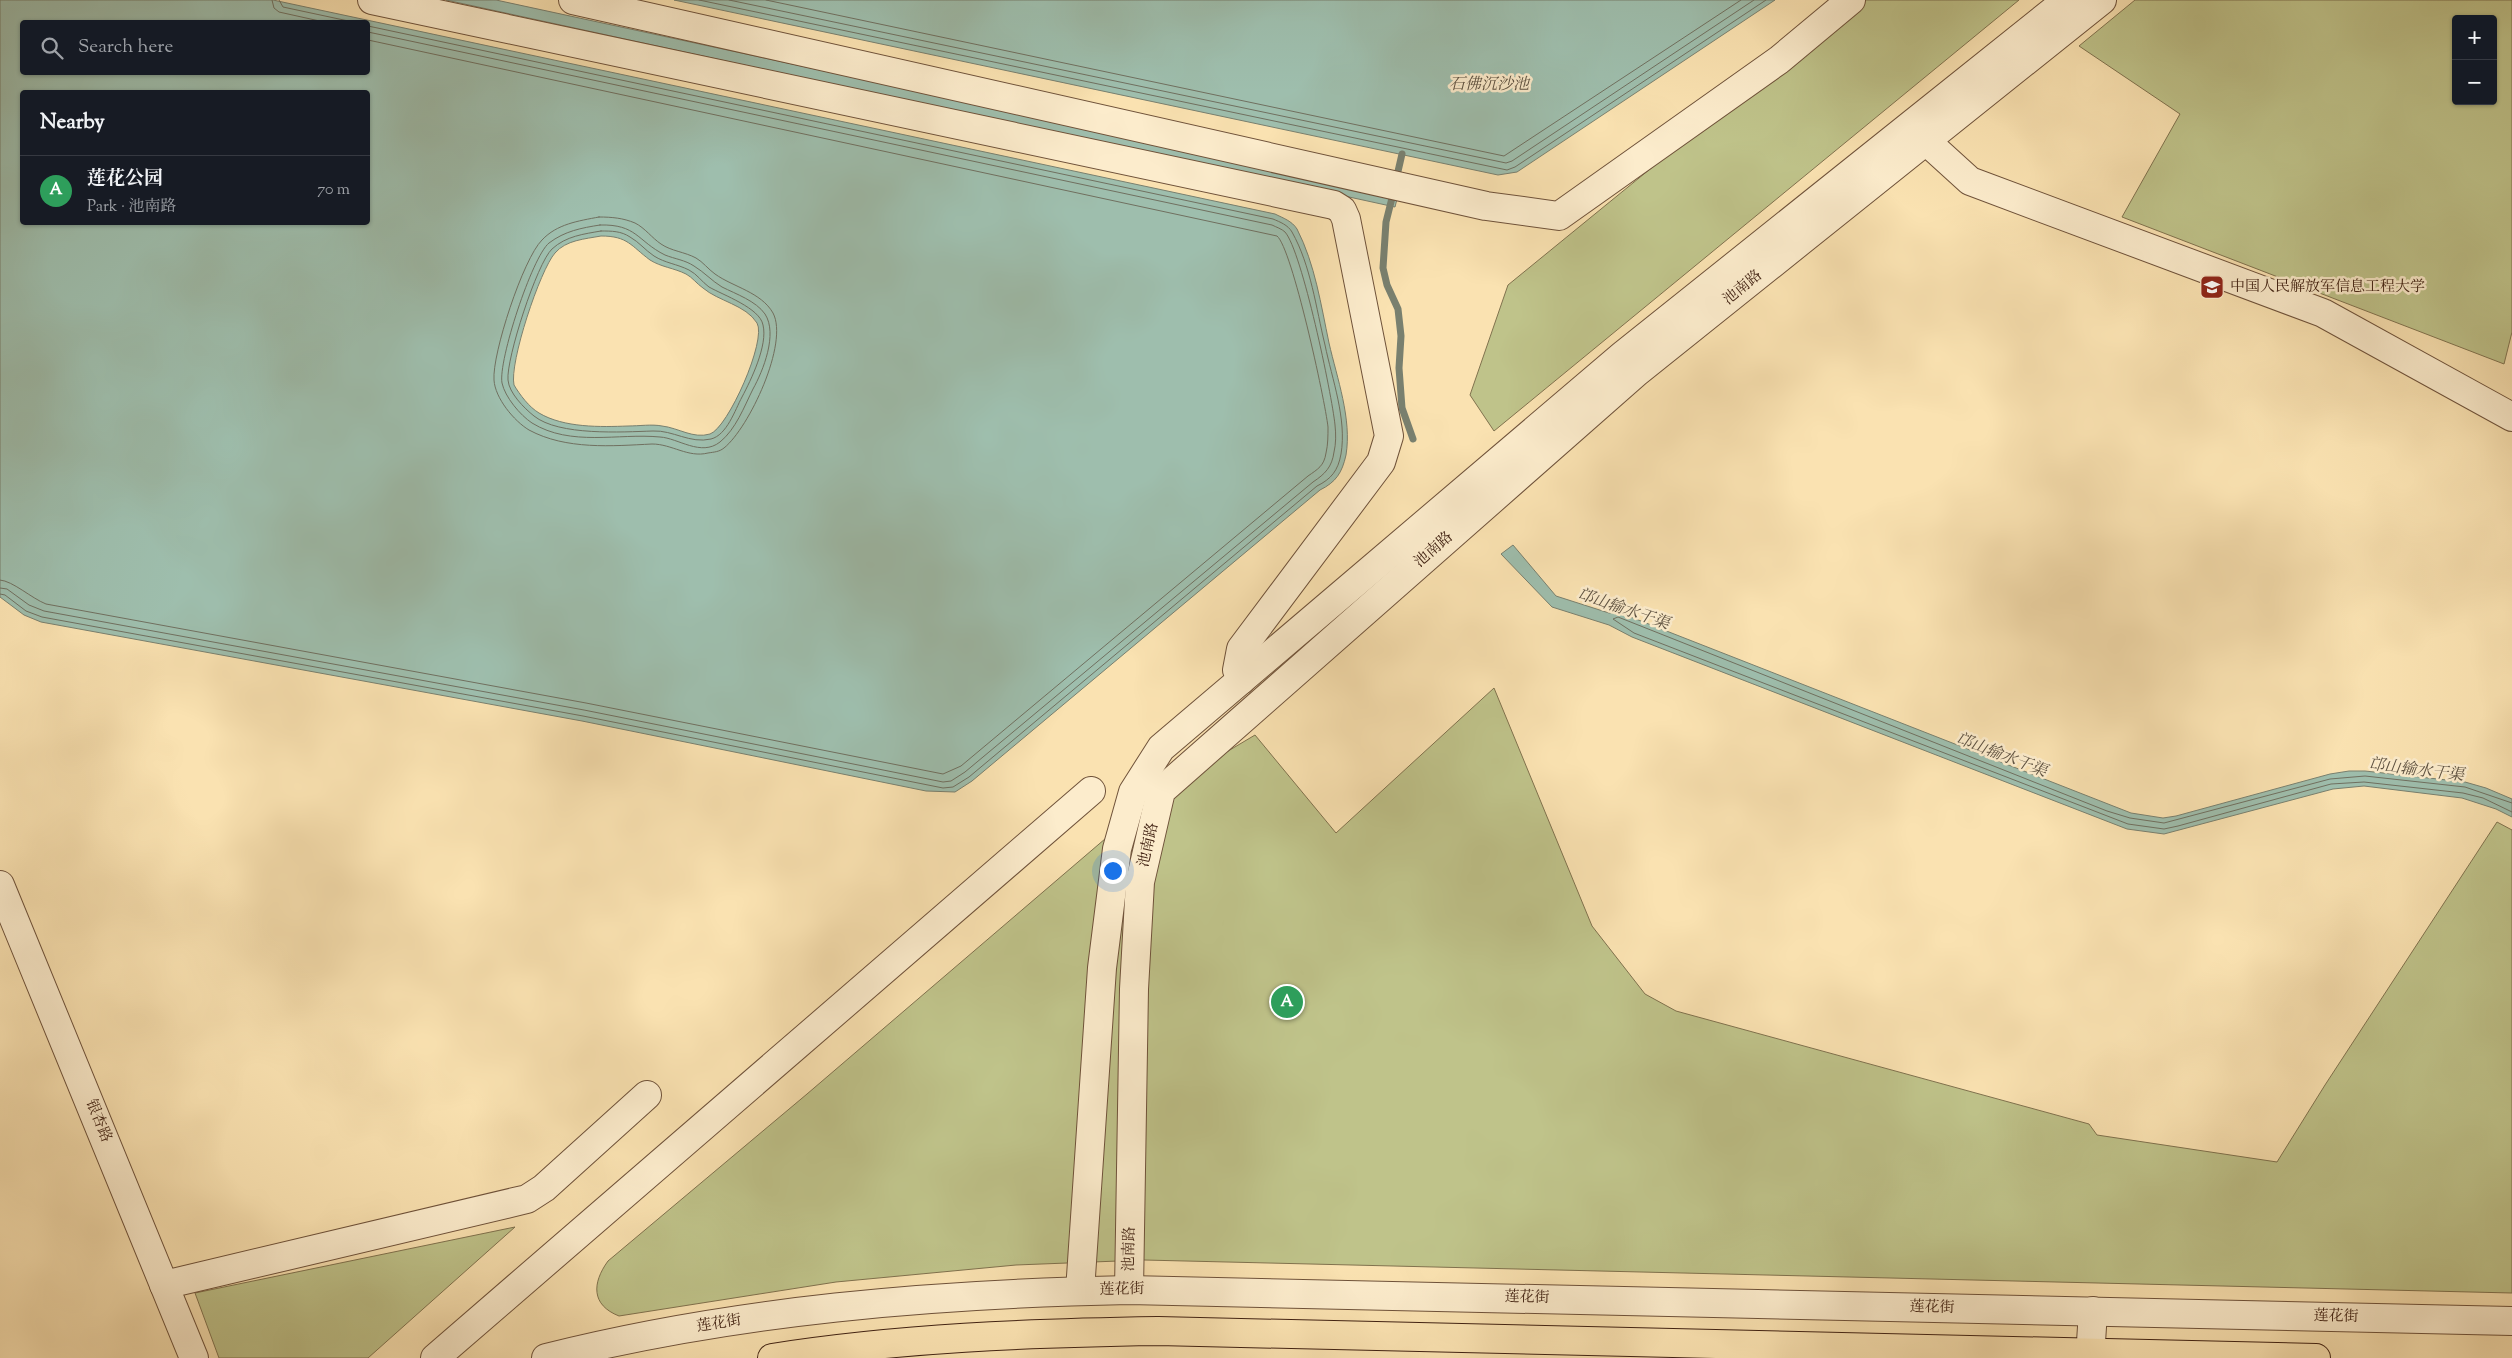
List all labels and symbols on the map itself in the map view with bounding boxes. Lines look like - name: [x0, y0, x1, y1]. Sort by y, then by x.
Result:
- water label: 石佛沉沙池: [1449, 74, 1531, 97]
- street label: 池南路: [1719, 266, 1767, 310]
- school or university icon: 中国人民解放军信息工程大学: [2199, 274, 2225, 300]
- place label: 中国人民解放军信息工程大学: [2230, 277, 2425, 298]
- street label: 池南路: [1410, 527, 1458, 573]
- water label: 邙山输水干渠: [1574, 583, 1674, 637]
- water label: 邙山输水干渠: [1952, 728, 2052, 785]
- water label: 邙山输水干渠: [2367, 754, 2467, 789]
- street label: 池南路: [1134, 821, 1164, 869]
- your location: [1100, 858, 1126, 884]
- pin: A: [1271, 983, 1303, 1021]
- street label: 银杏路: [80, 1096, 116, 1146]
- street label: 池南路: [1119, 1226, 1141, 1272]
- street label: 莲花街: [1099, 1279, 1145, 1301]
- street label: 莲花街: [1504, 1287, 1550, 1309]
- street label: 莲花街: [1909, 1297, 1955, 1319]
- street label: 莲花街: [2313, 1306, 2359, 1328]
- street label: 莲花街: [695, 1310, 743, 1338]

